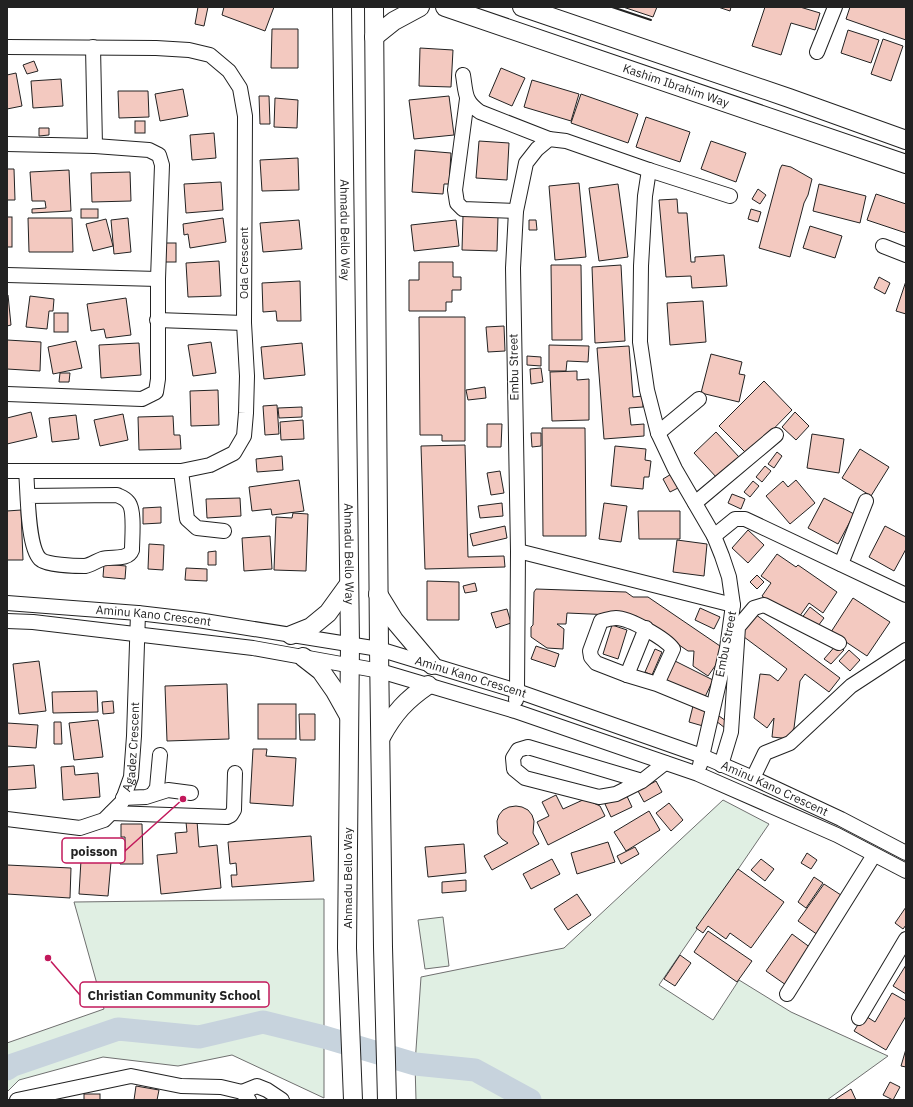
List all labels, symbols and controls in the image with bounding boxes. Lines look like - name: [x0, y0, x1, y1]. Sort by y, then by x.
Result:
- street label: Kashim Ibrahim Way: [621, 60, 731, 110]
- street label: Ahmadu Bello Way: [337, 179, 353, 281]
- street label: Oda Crescent: [236, 227, 251, 299]
- street label: Embu Street: [505, 333, 522, 401]
- street label: Ahmadu Bello Way: [341, 503, 358, 605]
- street label: Aminu Kano Crescent: [95, 602, 212, 629]
- street label: Embu Street: [712, 610, 739, 678]
- street label: Aminu Kano Crescent: [413, 652, 529, 701]
- street label: Agadez Crescent: [118, 702, 142, 793]
- street label: Aminu Kano Crescent: [719, 757, 831, 819]
- street label: Ahmadu Bello Way: [340, 827, 355, 929]
- callout: poisson: [62, 838, 125, 863]
- text: poisson: [70, 843, 118, 860]
- callout: Christian Community School: [80, 982, 269, 1007]
- text: Christian Community School: [88, 987, 261, 1004]

